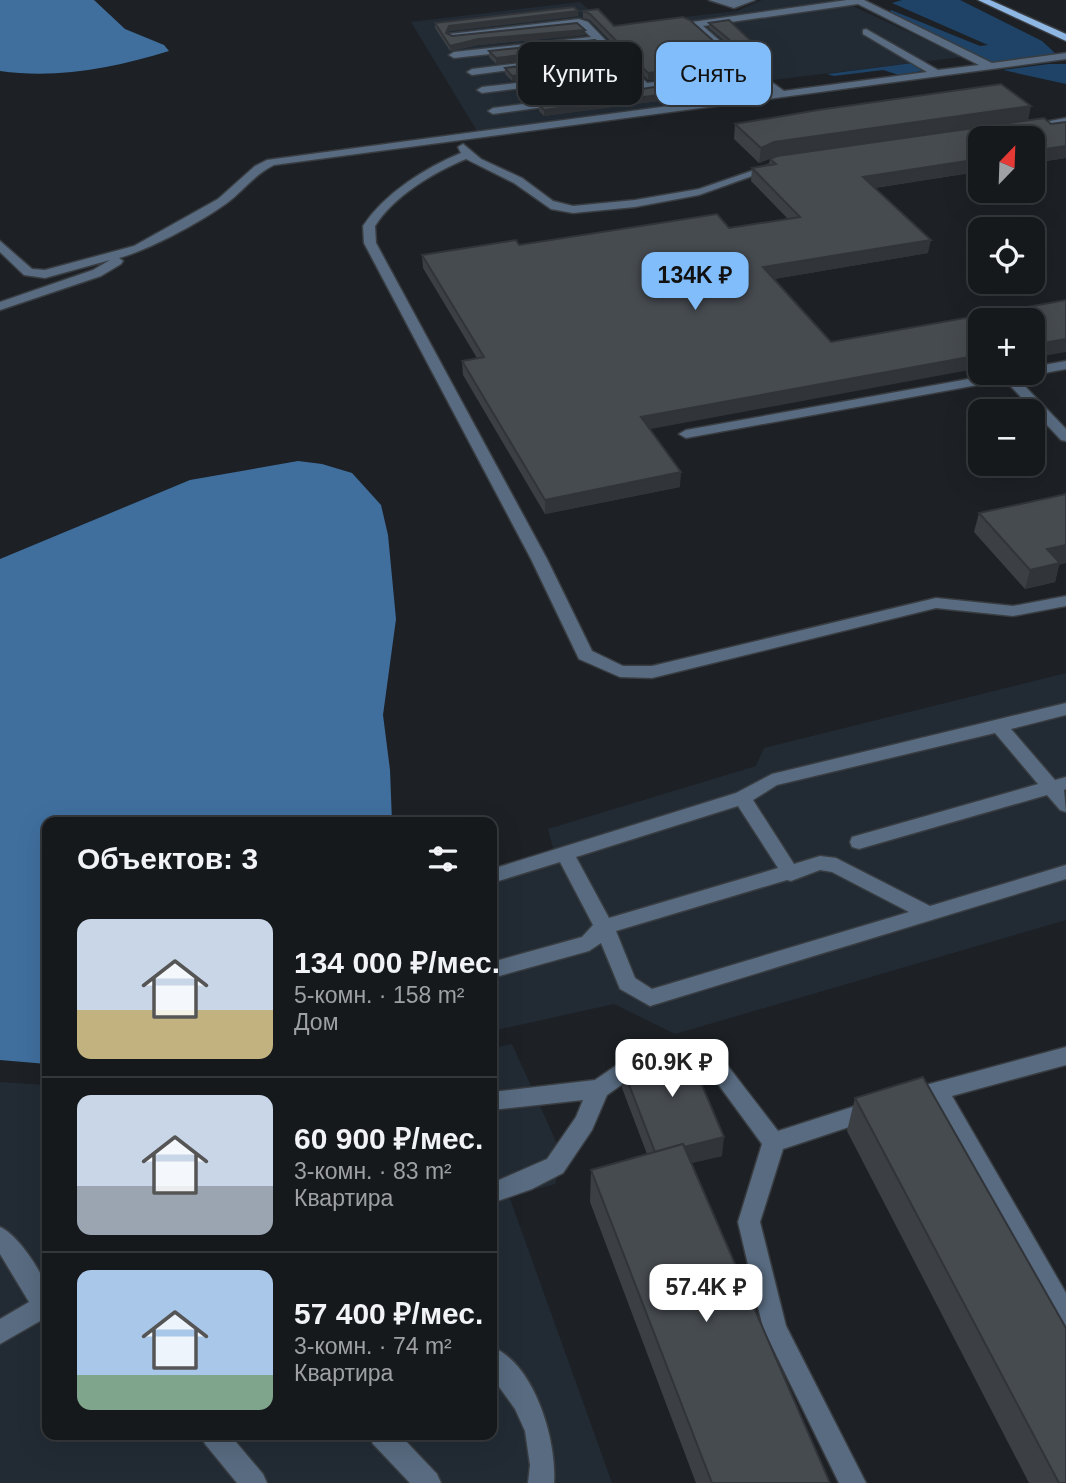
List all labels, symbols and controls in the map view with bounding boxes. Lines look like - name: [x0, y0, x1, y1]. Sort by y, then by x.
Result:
- chip: Купить: [518, 42, 642, 105]
- chip: Снять: [656, 42, 771, 105]
- north arrow: [968, 126, 1045, 203]
- map controls: [968, 126, 1045, 476]
- button: locate: [968, 217, 1045, 294]
- pin: 134K ₽: [638, 252, 752, 312]
- text: 134K ₽: [658, 262, 732, 288]
- button: +: [968, 308, 1045, 385]
- button: −: [968, 399, 1045, 476]
- icon: filters: [424, 840, 462, 878]
- text: Объектов: 3: [77, 842, 258, 875]
- text: 134 000 ₽/мес.: [294, 946, 500, 979]
- icon: home: [133, 947, 217, 1031]
- text: 5-комн. · 158 m²: [294, 982, 465, 1008]
- text: Дом: [294, 1009, 338, 1035]
- pin: 60.9K ₽: [607, 1040, 737, 1099]
- text: 60.9K ₽: [631, 1049, 713, 1075]
- text: 60 900 ₽/мес.: [294, 1122, 483, 1155]
- icon: home: [133, 1123, 217, 1207]
- text: 3-комн. · 83 m²: [294, 1158, 452, 1184]
- text: Квартира: [294, 1185, 393, 1211]
- pin: 57.4K ₽: [641, 1264, 771, 1324]
- text: 57.4K ₽: [665, 1274, 747, 1300]
- text: 57 400 ₽/мес.: [294, 1297, 483, 1330]
- icon: home: [133, 1298, 217, 1382]
- text: 3-комн. · 74 m²: [294, 1333, 452, 1359]
- text: Квартира: [294, 1360, 393, 1386]

